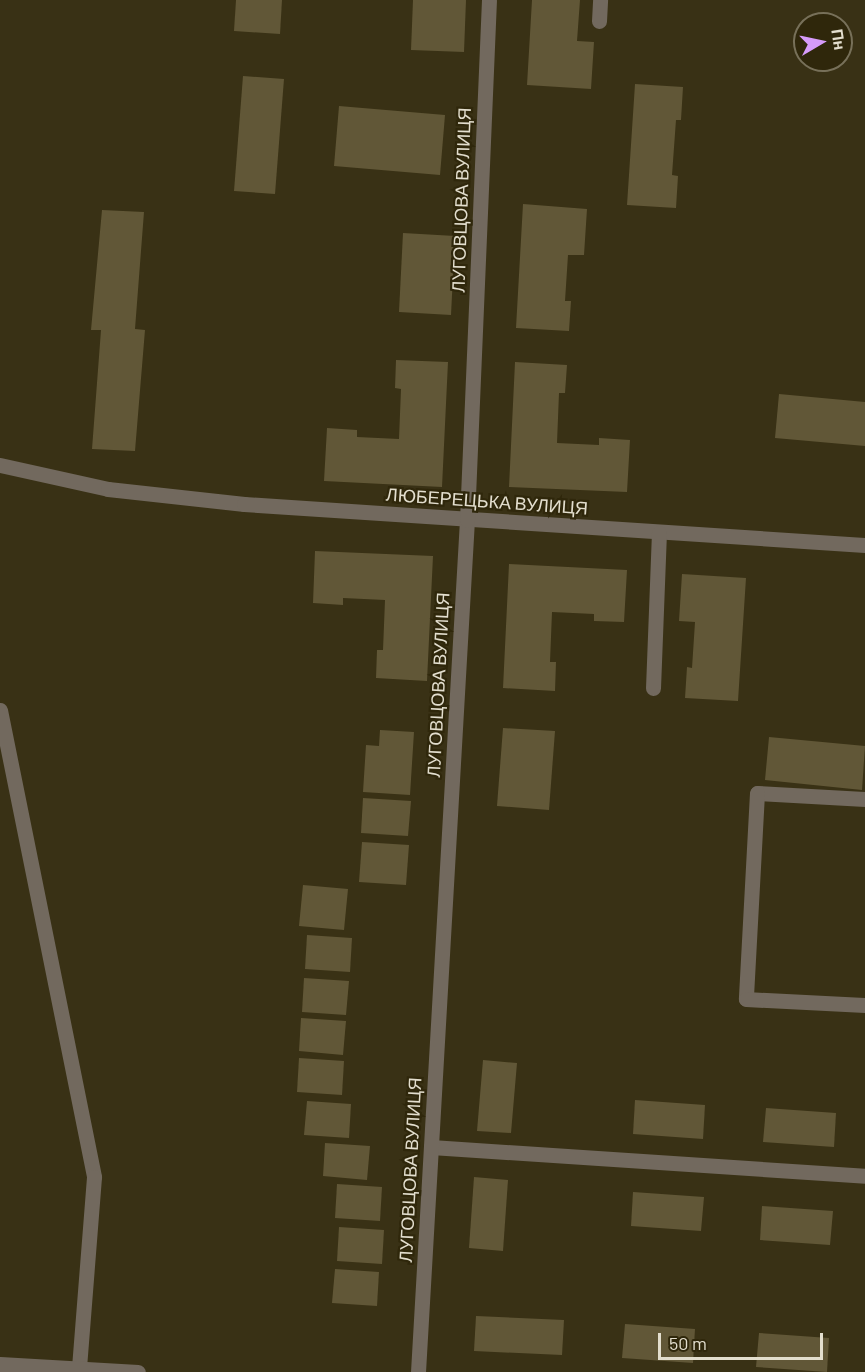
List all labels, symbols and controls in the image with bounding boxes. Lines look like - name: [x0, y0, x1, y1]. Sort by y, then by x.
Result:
- north arrow: [793, 12, 853, 72]
- text: Пн: [828, 27, 850, 51]
- street label: ЛУГОВЦОВА ВУЛИЦЯ: [447, 107, 475, 293]
- street label: ЛЮБЕРЕЦЬКА ВУЛИЦЯ: [385, 483, 589, 519]
- street label: ЛУГОВЦОВА ВУЛИЦЯ: [422, 592, 454, 778]
- street label: ЛУГОВЦОВА ВУЛИЦЯ: [394, 1077, 426, 1263]
- scale bar: [661, 1321, 826, 1359]
- text: 50 m: [669, 1332, 707, 1354]

